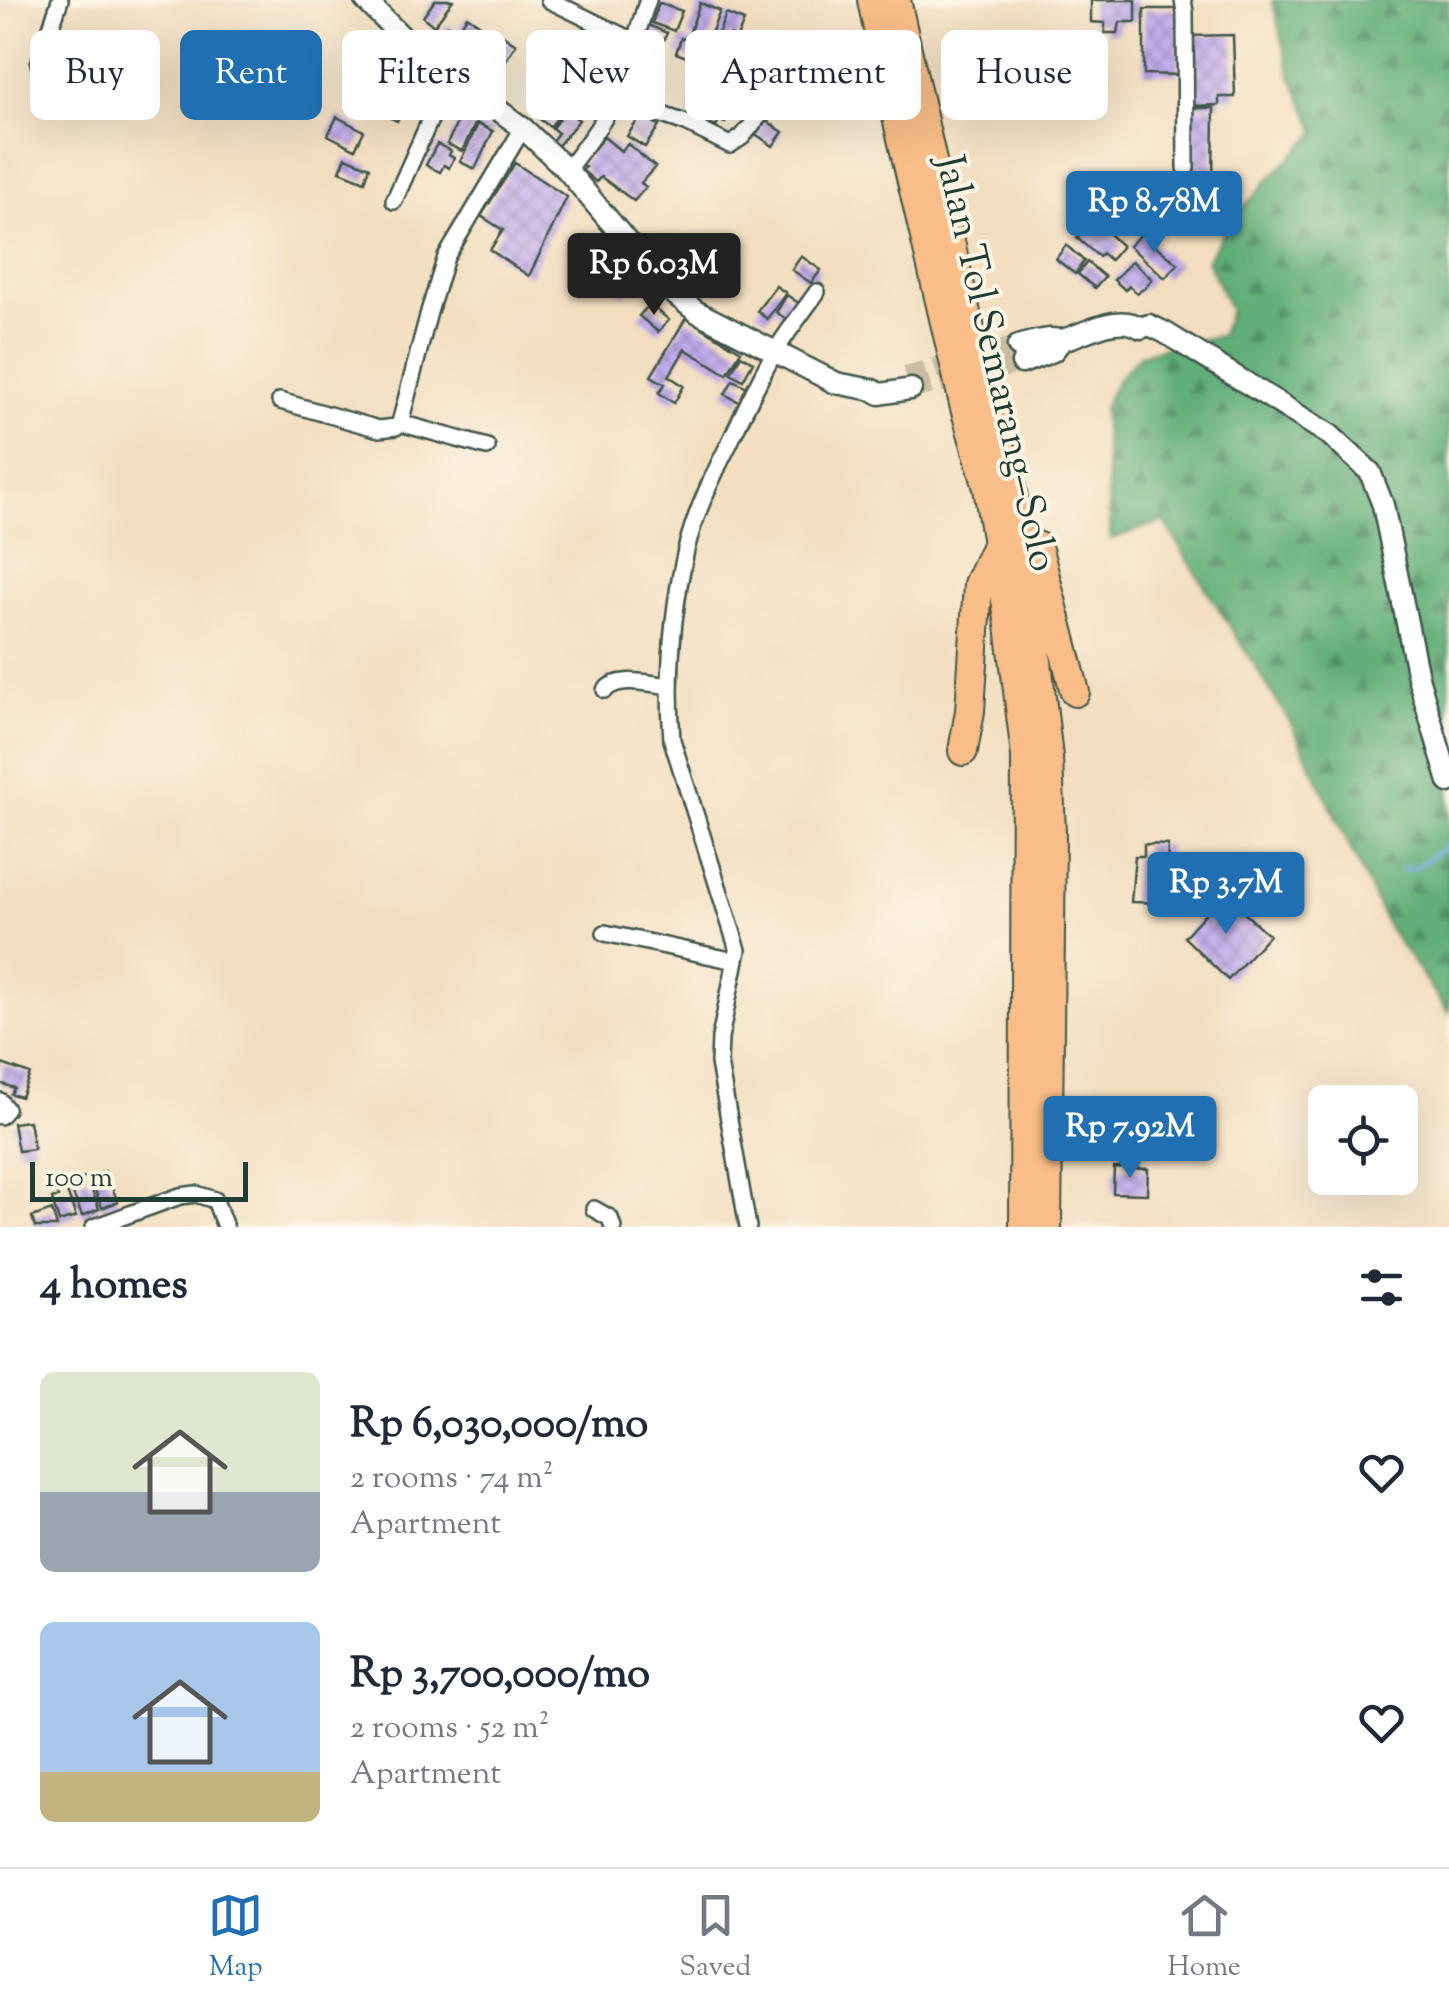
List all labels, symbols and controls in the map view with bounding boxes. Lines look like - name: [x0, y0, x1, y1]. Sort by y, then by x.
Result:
- chip: Buy: [30, 30, 160, 120]
- chip: Rent: [180, 30, 322, 120]
- chip: Filters: [342, 30, 506, 120]
- chip: New: [526, 30, 665, 120]
- chip: Apartment: [685, 30, 921, 120]
- chip: House: [941, 30, 1108, 120]
- street label: Jalan Tol Semarang–Solo: [918, 148, 1070, 578]
- pin: Rp 8.78M: [1051, 171, 1257, 256]
- text: Rp 8.78M: [1088, 180, 1220, 226]
- pin: Rp 6.03M: [551, 233, 757, 318]
- text: Rp 6.03M: [590, 242, 719, 288]
- pin: Rp 3.7M: [1134, 852, 1318, 937]
- text: Rp 3.7M: [1169, 861, 1283, 907]
- map controls: [1308, 1085, 1418, 1195]
- button: locate: [1308, 1085, 1418, 1195]
- pin: Rp 7.92M: [1027, 1096, 1233, 1181]
- text: Rp 7.92M: [1065, 1105, 1195, 1151]
- scale bar: [30, 1157, 248, 1202]
- text: 100 m: [45, 1159, 113, 1199]
- text: 4 homes: [40, 1257, 188, 1317]
- icon: filters: [1354, 1260, 1409, 1315]
- text: Rp 6,030,000/mo: [350, 1396, 648, 1456]
- icon: home: [120, 1412, 240, 1532]
- icon: heart: [1354, 1445, 1409, 1500]
- text: 2 rooms · 74 m²: [350, 1456, 554, 1502]
- text: Apartment: [350, 1502, 501, 1548]
- text: Rp 3,700,000/mo: [350, 1646, 650, 1706]
- icon: home: [120, 1662, 240, 1782]
- icon: heart: [1354, 1695, 1409, 1750]
- text: 2 rooms · 52 m²: [350, 1706, 550, 1752]
- text: Apartment: [350, 1752, 501, 1798]
- tab: Map: [208, 1888, 263, 1988]
- tab: Saved: [679, 1888, 751, 1988]
- tab: Home: [1167, 1888, 1241, 1988]

